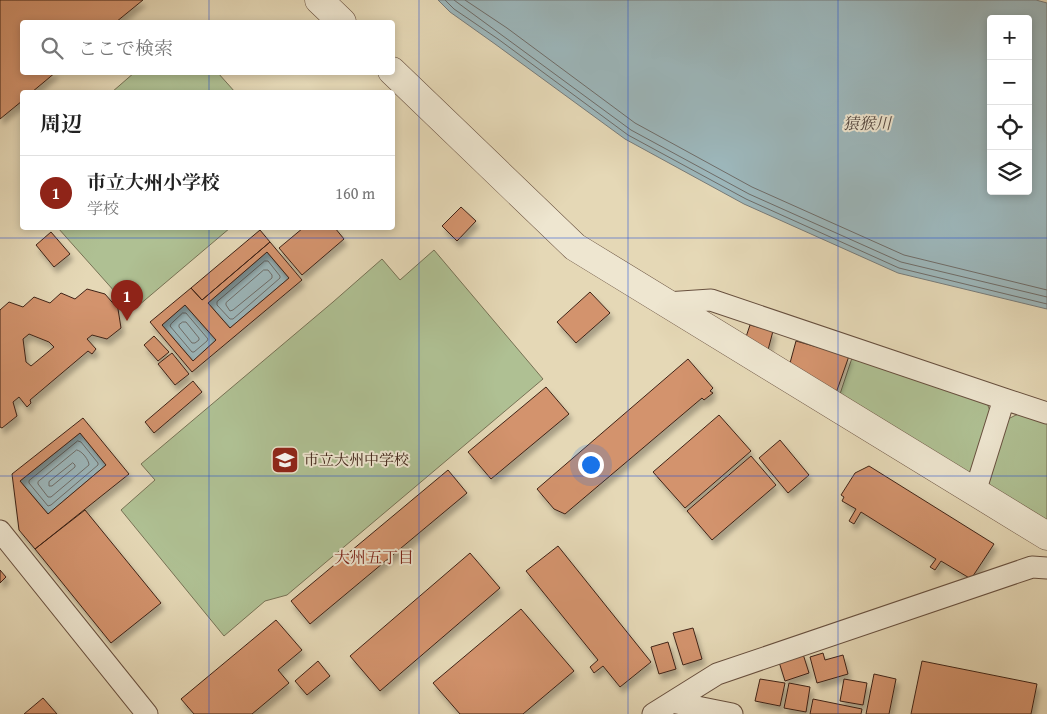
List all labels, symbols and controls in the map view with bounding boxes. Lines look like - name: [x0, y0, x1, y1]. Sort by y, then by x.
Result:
- map controls: [987, 15, 1032, 195]
- button: +: [987, 15, 1032, 60]
- search box: [20, 20, 395, 75]
- icon: search: [38, 34, 66, 62]
- text: ここで検索: [78, 34, 173, 62]
- button: −: [987, 60, 1032, 105]
- button: locate: [987, 105, 1032, 150]
- text: 周辺: [40, 108, 82, 139]
- water label: 猿猴川: [843, 111, 893, 135]
- button: layers: [987, 150, 1032, 195]
- text: 市立大州小学校: [87, 168, 220, 196]
- text: 1: [52, 181, 60, 205]
- text: 160 m: [335, 181, 375, 205]
- text: 学校: [87, 196, 119, 220]
- pin: 1: [111, 280, 143, 321]
- school or university icon: 市立大州中学校: [270, 445, 300, 475]
- place label: 市立大州中学校: [304, 449, 409, 470]
- your location: [578, 452, 604, 478]
- district label: 大州五丁目: [334, 545, 414, 569]

